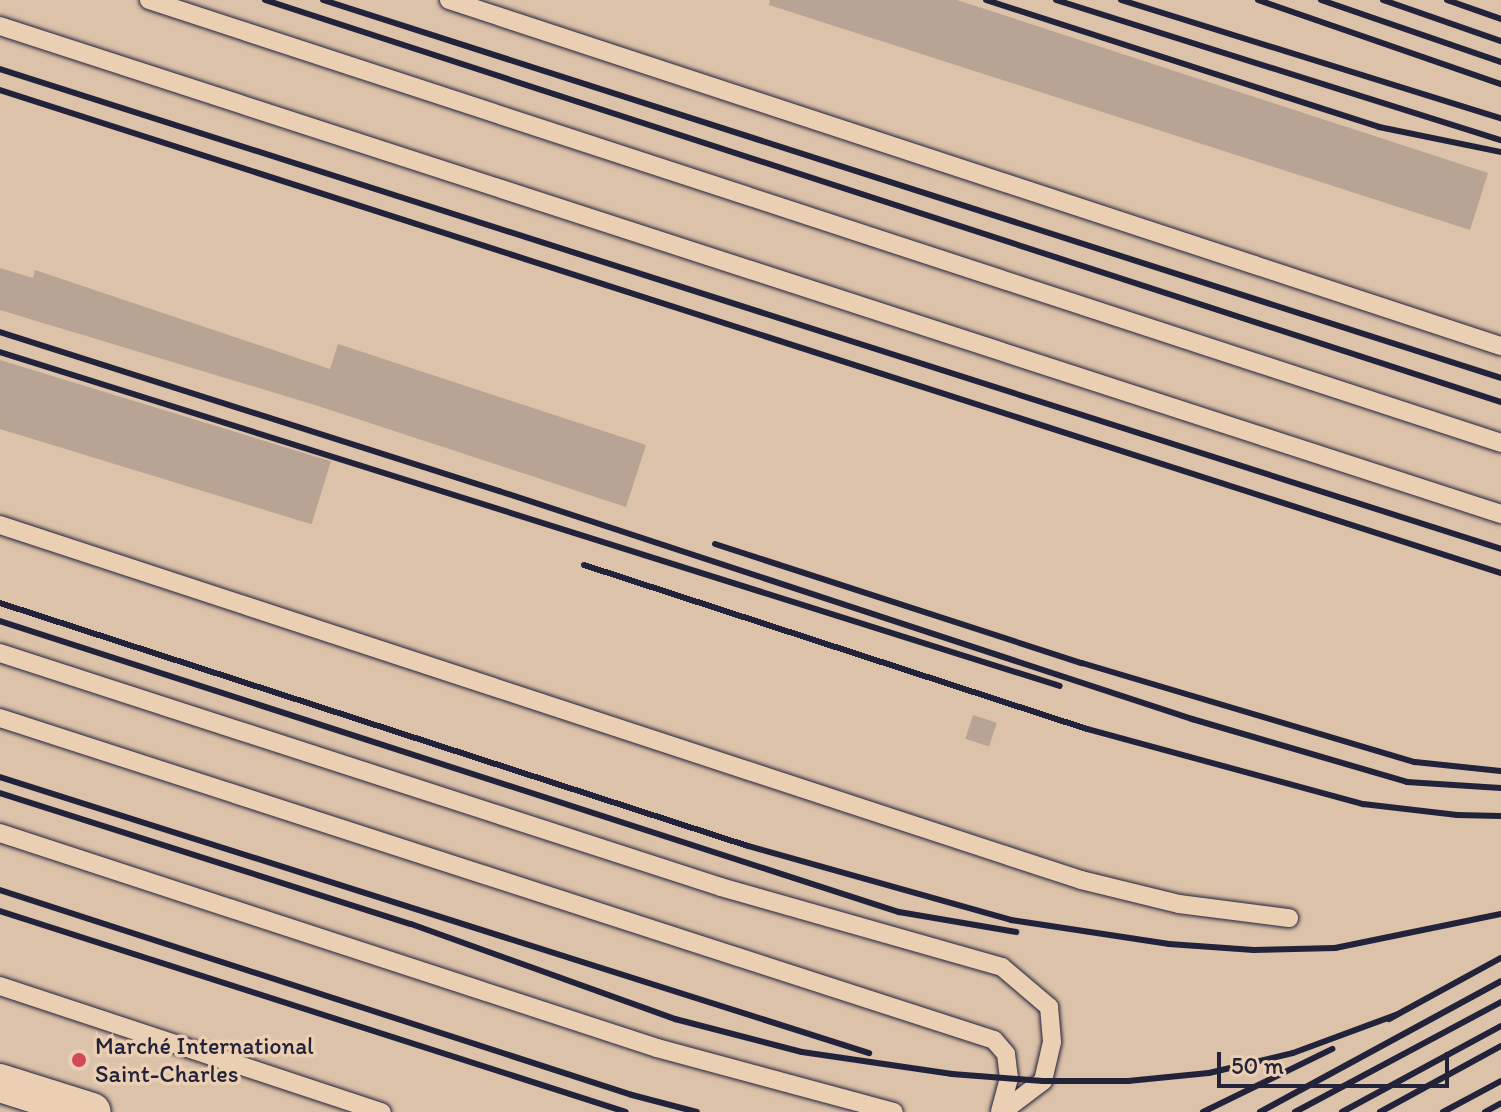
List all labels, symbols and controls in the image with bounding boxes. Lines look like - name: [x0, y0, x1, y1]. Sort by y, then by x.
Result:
- place label: Marché International Saint-Charles: [95, 1032, 314, 1088]
- scale bar: [1221, 1036, 1453, 1086]
- marker: Marché International Saint-Charles: [70, 1051, 88, 1069]
- text: 50 m: [1231, 1051, 1284, 1080]

